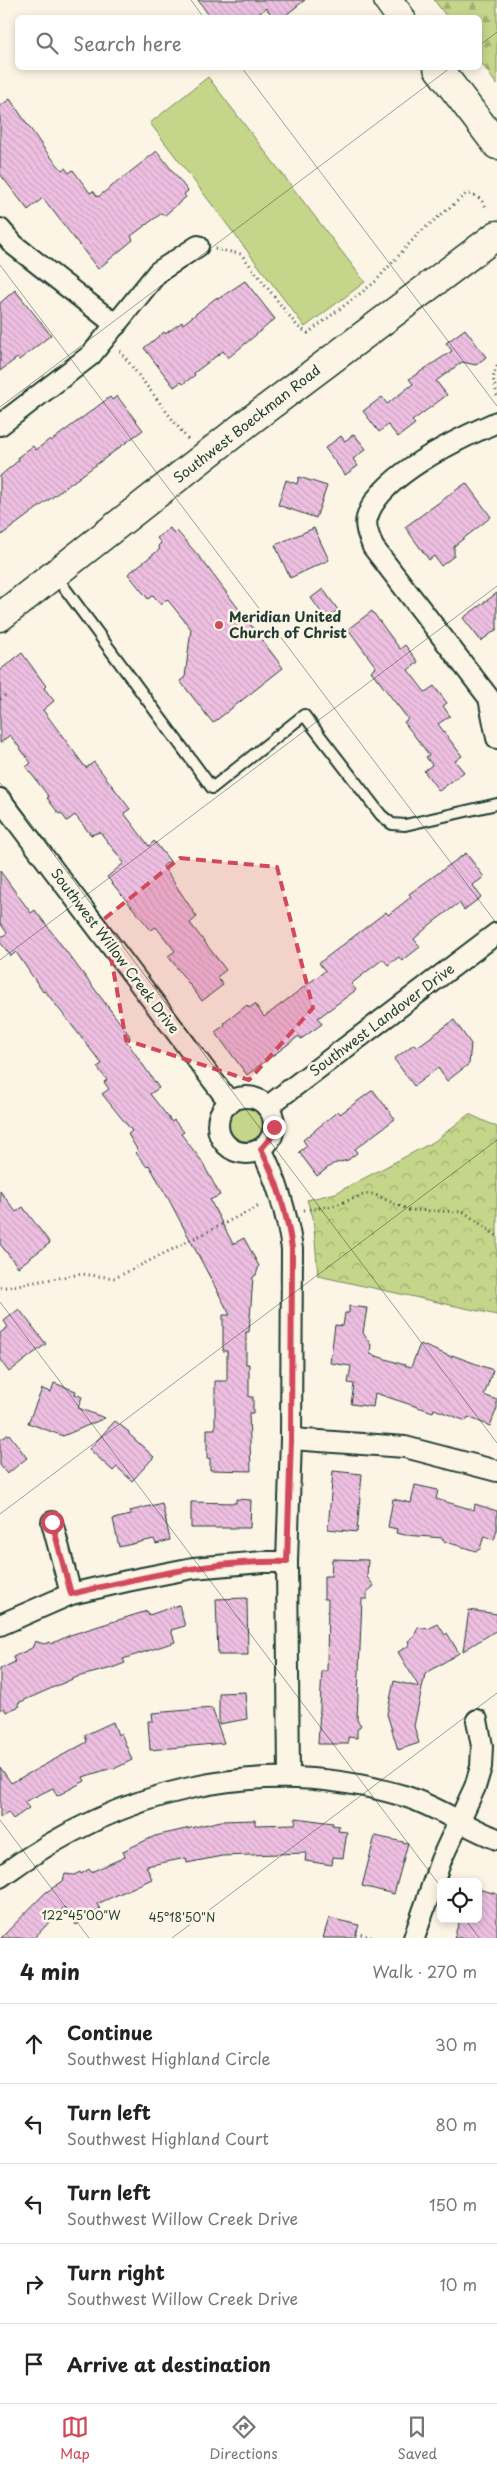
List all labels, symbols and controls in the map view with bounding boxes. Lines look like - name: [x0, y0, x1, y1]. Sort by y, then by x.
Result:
- search box: [15, 15, 482, 70]
- icon: search: [33, 29, 61, 57]
- text: Search here: [73, 29, 182, 57]
- street label: Southwest Boeckman Road: [169, 359, 325, 488]
- place label: Meridian United Church of Christ: [229, 606, 347, 643]
- marker: Meridian United Church of Christ: [213, 619, 225, 631]
- street label: Southwest Willow Creek Drive: [46, 864, 185, 1038]
- street label: Southwest Landover Drive: [305, 958, 458, 1081]
- route end: [263, 1116, 286, 1139]
- route start: [41, 1511, 64, 1534]
- map controls: [437, 1878, 482, 1923]
- button: locate: [437, 1878, 482, 1923]
- text: 122°45'00"W: [41, 1906, 121, 1924]
- text: 45°18'50"N: [149, 1908, 215, 1926]
- text: 4 min: [20, 1955, 80, 1987]
- text: Walk · 270 m: [373, 1959, 477, 1983]
- text: Continue: [67, 2018, 153, 2046]
- icon: ahead: [20, 2030, 48, 2058]
- text: 30 m: [435, 2032, 477, 2056]
- text: Southwest Highland Circle: [67, 2046, 271, 2070]
- text: Turn left: [67, 2098, 151, 2126]
- icon: left: [20, 2110, 48, 2138]
- text: 80 m: [435, 2112, 477, 2136]
- text: Southwest Highland Court: [67, 2126, 269, 2150]
- text: Turn left: [67, 2178, 151, 2206]
- icon: left: [20, 2190, 48, 2218]
- text: 150 m: [429, 2192, 477, 2216]
- text: Southwest Willow Creek Drive: [67, 2206, 298, 2230]
- text: Turn right: [67, 2258, 165, 2286]
- icon: right: [20, 2270, 48, 2298]
- text: 10 m: [440, 2272, 477, 2296]
- text: Southwest Willow Creek Drive: [67, 2286, 298, 2310]
- icon: arrive: [20, 2350, 48, 2378]
- text: Arrive at destination: [67, 2350, 271, 2378]
- tab: Map: [60, 2413, 90, 2464]
- tab: Directions: [210, 2413, 278, 2464]
- tab: Saved: [397, 2413, 437, 2464]

